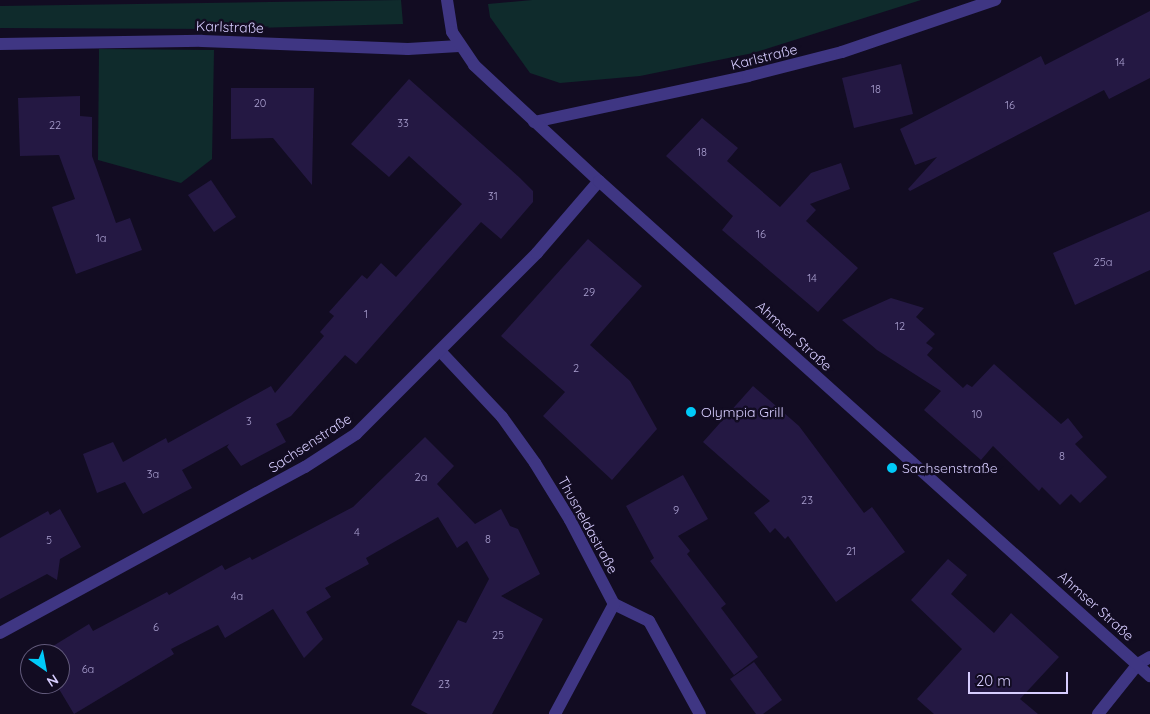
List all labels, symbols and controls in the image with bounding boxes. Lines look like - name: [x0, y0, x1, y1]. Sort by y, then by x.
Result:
- street label: Karlstraße: [196, 17, 264, 37]
- street label: Karlstraße: [729, 41, 799, 73]
- house number: 14: [1115, 55, 1125, 69]
- house number: 18: [871, 82, 881, 96]
- house number: 20: [254, 96, 266, 110]
- house number: 16: [1005, 98, 1015, 112]
- house number: 33: [397, 116, 409, 130]
- house number: 22: [49, 118, 61, 132]
- house number: 18: [697, 145, 707, 159]
- house number: 31: [488, 189, 498, 203]
- house number: 16: [756, 227, 766, 241]
- house number: 1a: [96, 231, 106, 245]
- house number: 25a: [1094, 255, 1112, 269]
- house number: 14: [807, 271, 817, 285]
- house number: 29: [583, 285, 595, 299]
- street label: Ahmser Straße: [753, 298, 835, 374]
- house number: 1: [364, 307, 368, 321]
- house number: 12: [895, 319, 905, 333]
- house number: 2: [573, 361, 579, 375]
- place label: Olympia Grill: [701, 404, 784, 420]
- marker: Olympia Grill: [685, 406, 697, 418]
- house number: 10: [972, 407, 982, 421]
- street label: Sachsenstraße: [265, 410, 355, 476]
- house number: 3: [246, 414, 252, 428]
- house number: 8: [1059, 449, 1065, 463]
- place label: Sachsenstraße: [902, 460, 998, 476]
- marker: Sachsenstraße: [886, 462, 898, 474]
- house number: 3a: [147, 467, 159, 481]
- house number: 2a: [415, 470, 427, 484]
- street label: Thusneldastraße: [554, 474, 622, 576]
- house number: 23: [801, 493, 813, 507]
- house number: 9: [673, 503, 679, 517]
- house number: 4: [354, 525, 360, 539]
- house number: 8: [485, 532, 491, 546]
- house number: 5: [46, 533, 52, 547]
- house number: 21: [846, 544, 856, 558]
- street label: Ahmser Straße: [1055, 568, 1137, 644]
- house number: 4a: [231, 589, 243, 603]
- house number: 6: [153, 620, 159, 634]
- house number: 25: [492, 628, 504, 642]
- north arrow: [20, 644, 70, 694]
- house number: 6a: [82, 662, 94, 676]
- scale bar: [970, 662, 1070, 694]
- text: N: [43, 670, 62, 691]
- text: 20 m: [976, 671, 1011, 690]
- house number: 23: [438, 677, 450, 691]

